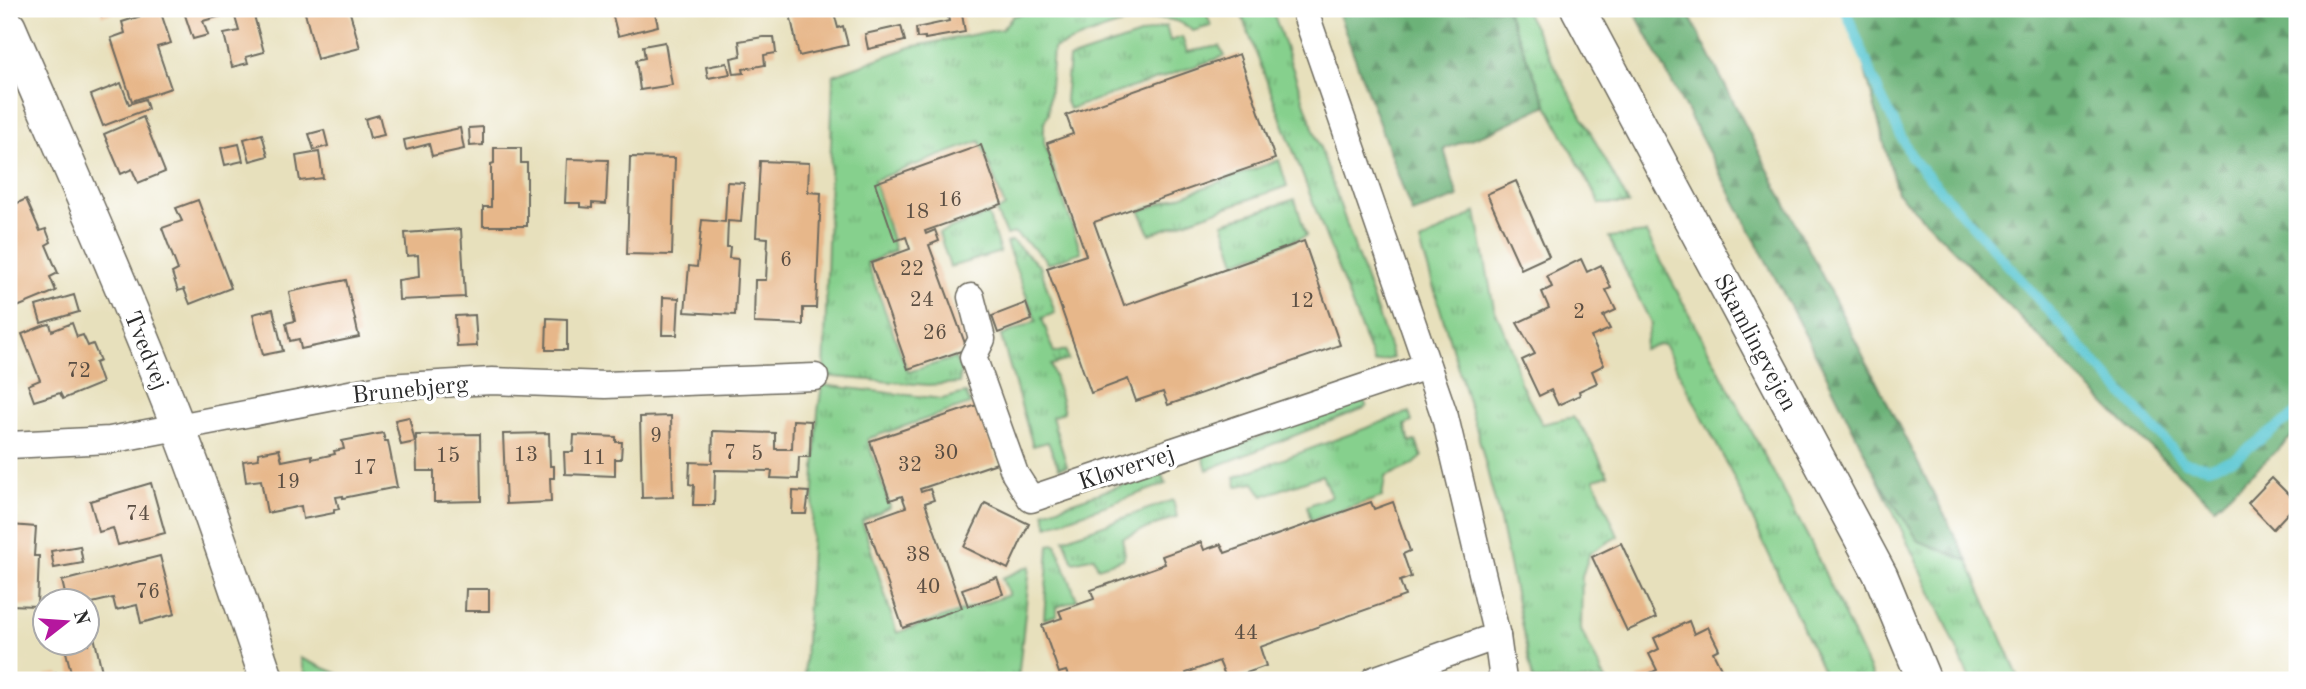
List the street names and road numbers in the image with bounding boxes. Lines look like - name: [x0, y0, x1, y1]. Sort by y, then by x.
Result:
- street label: Skamlingvejen: [1708, 270, 1800, 415]
- street label: Tvedvej: [119, 308, 172, 394]
- street label: Brunebjerg: [351, 373, 470, 409]
- street label: Kløvervej: [1076, 442, 1178, 496]

